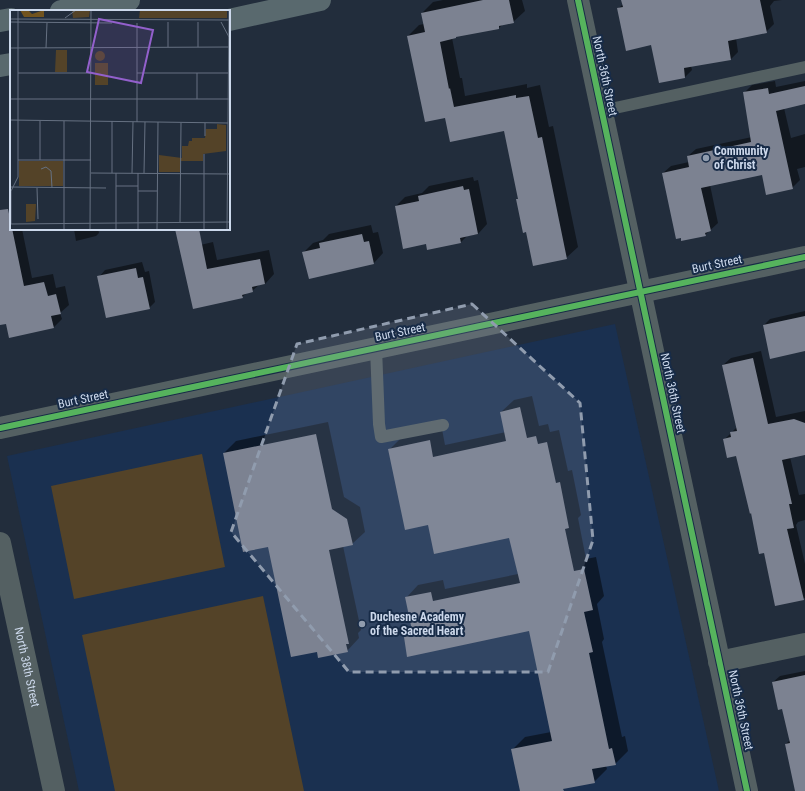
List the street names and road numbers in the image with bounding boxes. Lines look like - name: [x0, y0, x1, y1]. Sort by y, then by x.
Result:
- street label: North 36th Street: [590, 35, 620, 118]
- street label: Burt Street: [691, 252, 744, 276]
- street label: Burt Street: [374, 320, 427, 344]
- street label: North 36th Street: [658, 352, 688, 435]
- street label: Burt Street: [57, 387, 110, 411]
- street label: North 38th Street: [11, 626, 43, 709]
- street label: North 36th Street: [726, 669, 756, 752]

